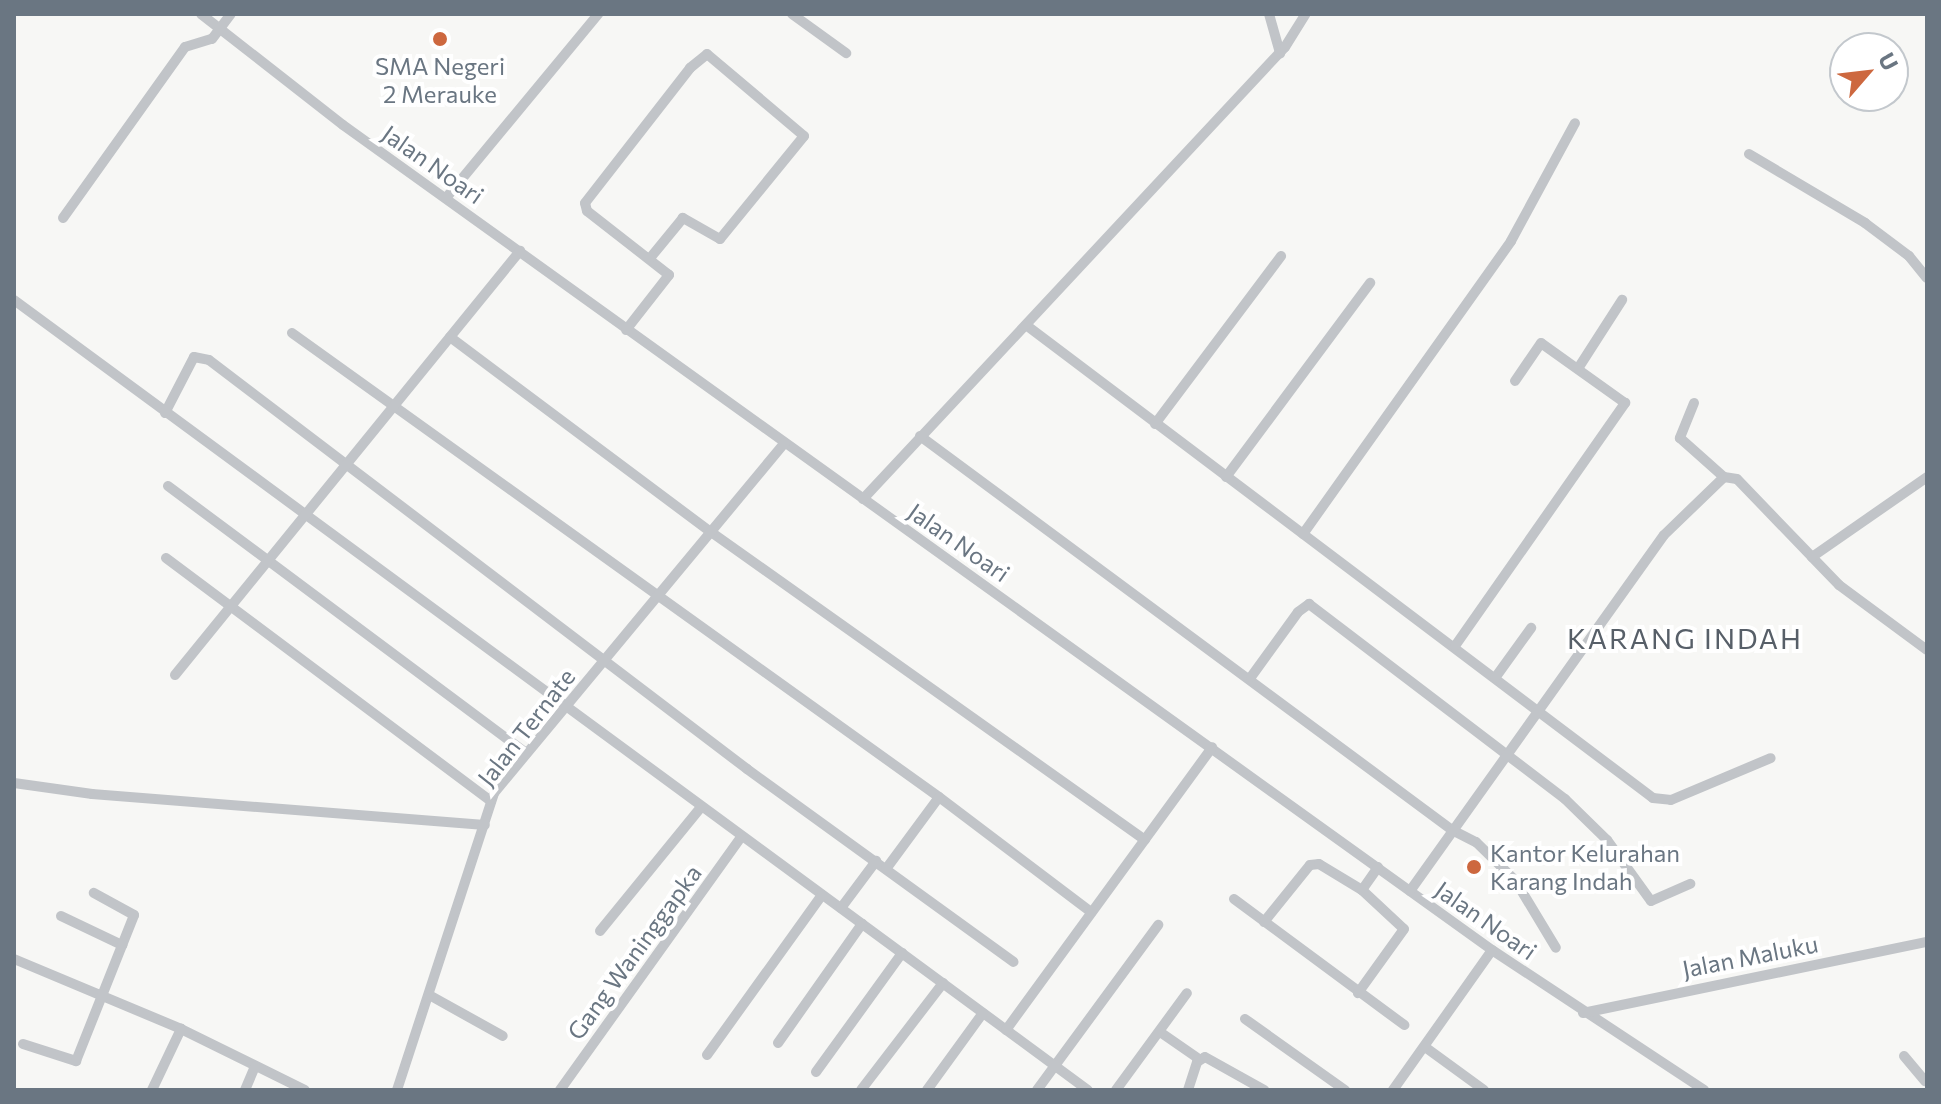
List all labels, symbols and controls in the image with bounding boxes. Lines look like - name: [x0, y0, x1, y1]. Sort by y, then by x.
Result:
- marker: SMA Negeri 2 Merauke: [431, 30, 449, 48]
- north arrow: [1829, 32, 1909, 112]
- text: U: [1873, 48, 1905, 75]
- place label: SMA Negeri 2 Merauke: [375, 52, 505, 108]
- street label: Jalan Noari: [377, 119, 489, 209]
- street label: Jalan Noari: [903, 497, 1015, 587]
- district label: KARANG INDAH: [1567, 621, 1803, 655]
- street label: Jalan Ternate: [471, 663, 581, 791]
- place label: Kantor Kelurahan Karang Indah: [1490, 839, 1680, 895]
- marker: Kantor Kelurahan Karang Indah: [1465, 858, 1483, 876]
- street label: Gang Waninggapka: [561, 859, 707, 1045]
- street label: Jalan Noari: [1430, 875, 1542, 965]
- street label: Jalan Maluku: [1680, 929, 1820, 983]

